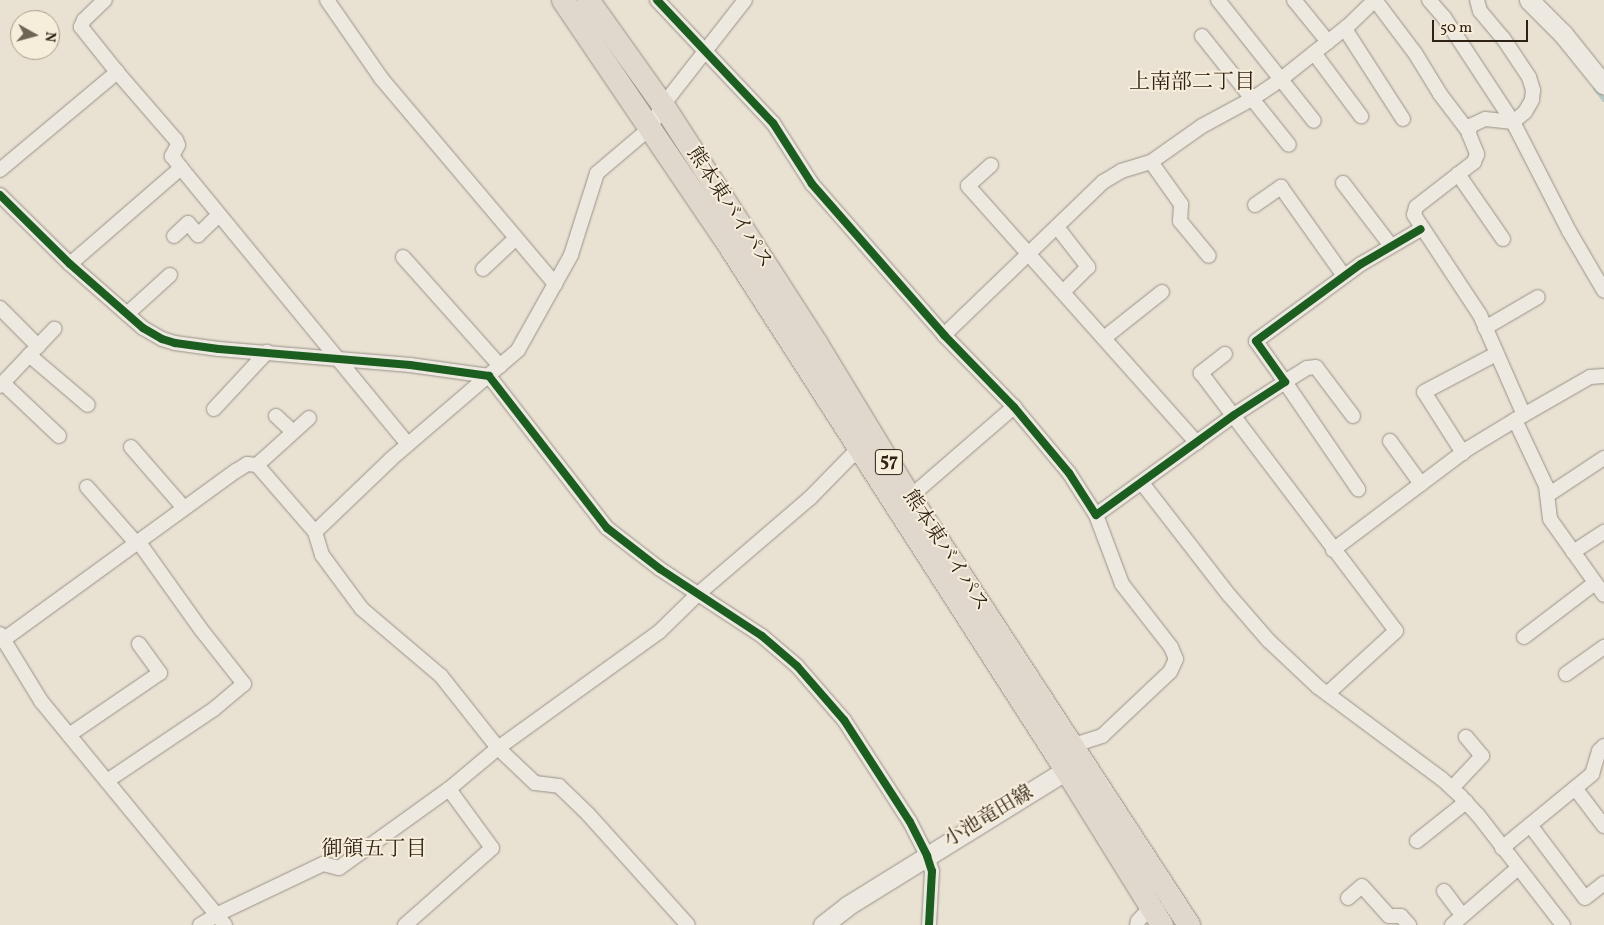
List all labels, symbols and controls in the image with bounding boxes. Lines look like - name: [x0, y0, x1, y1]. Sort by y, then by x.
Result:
- north arrow: [10, 10, 60, 60]
- scale bar: [1434, 10, 1530, 42]
- text: 50 m: [1440, 18, 1472, 39]
- text: N: [39, 31, 59, 43]
- district label: 上南部二丁目: [1129, 70, 1255, 96]
- street label: 熊本東バイパス: [681, 143, 777, 273]
- road number: 57: [874, 446, 904, 478]
- street label: 熊本東バイパス: [897, 486, 993, 616]
- street label: 小池竜田線: [940, 781, 1038, 853]
- district label: 御領五丁目: [322, 837, 426, 863]

